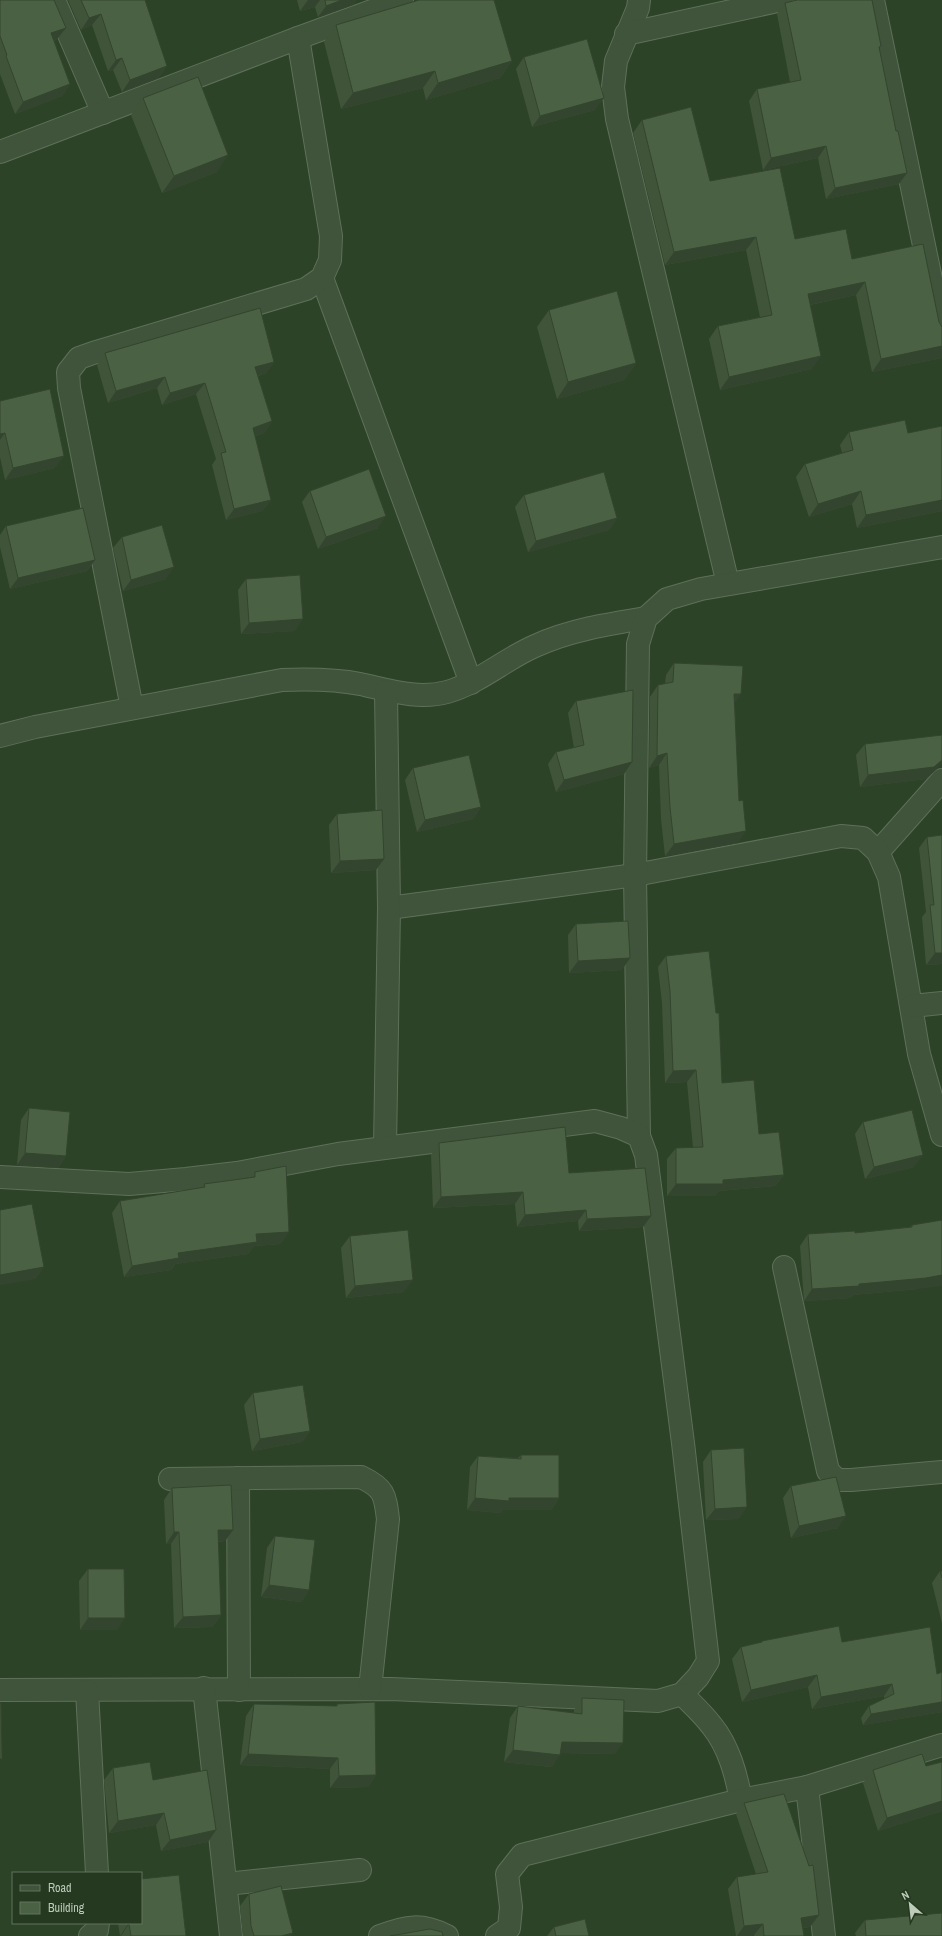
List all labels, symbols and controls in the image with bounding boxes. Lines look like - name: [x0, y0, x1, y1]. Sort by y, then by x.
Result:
- legend: [12, 1872, 142, 1924]
- text: Road: [48, 1880, 72, 1896]
- north arrow: [890, 1884, 930, 1924]
- text: N: [899, 1887, 911, 1903]
- text: Building: [48, 1900, 85, 1916]

